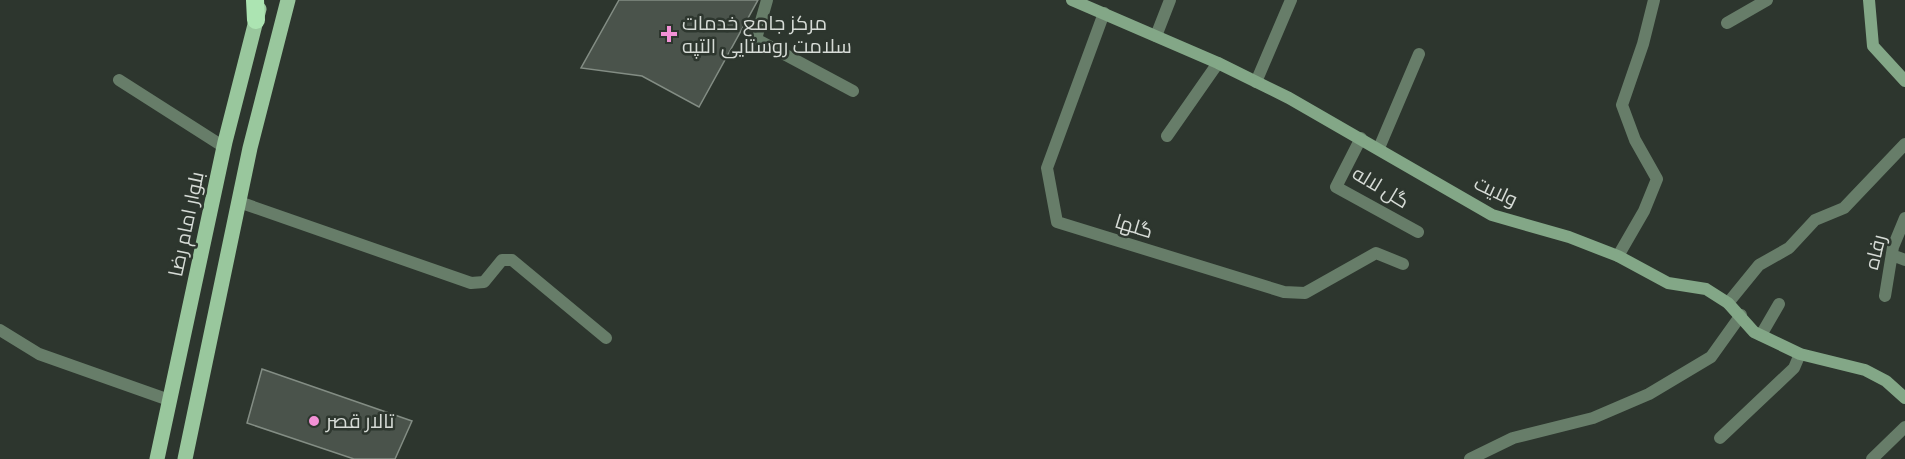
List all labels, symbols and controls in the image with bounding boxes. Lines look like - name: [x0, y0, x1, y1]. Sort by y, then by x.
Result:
- place label: مرکز جامع خدمات سلامت روستایی التپه: [682, 11, 852, 59]
- marker: مرکز جامع خدمات سلامت روستایی التپه: [660, 25, 678, 43]
- street label: گل لاله: [1348, 161, 1414, 214]
- street label: بلوار امام رضا: [163, 169, 211, 279]
- street label: ولایت: [1470, 171, 1522, 211]
- street label: گلها: [1112, 209, 1156, 244]
- street label: رفاه: [1859, 232, 1891, 272]
- place label: تالار قصر: [325, 409, 395, 433]
- marker: تالار قصر: [307, 414, 321, 428]

